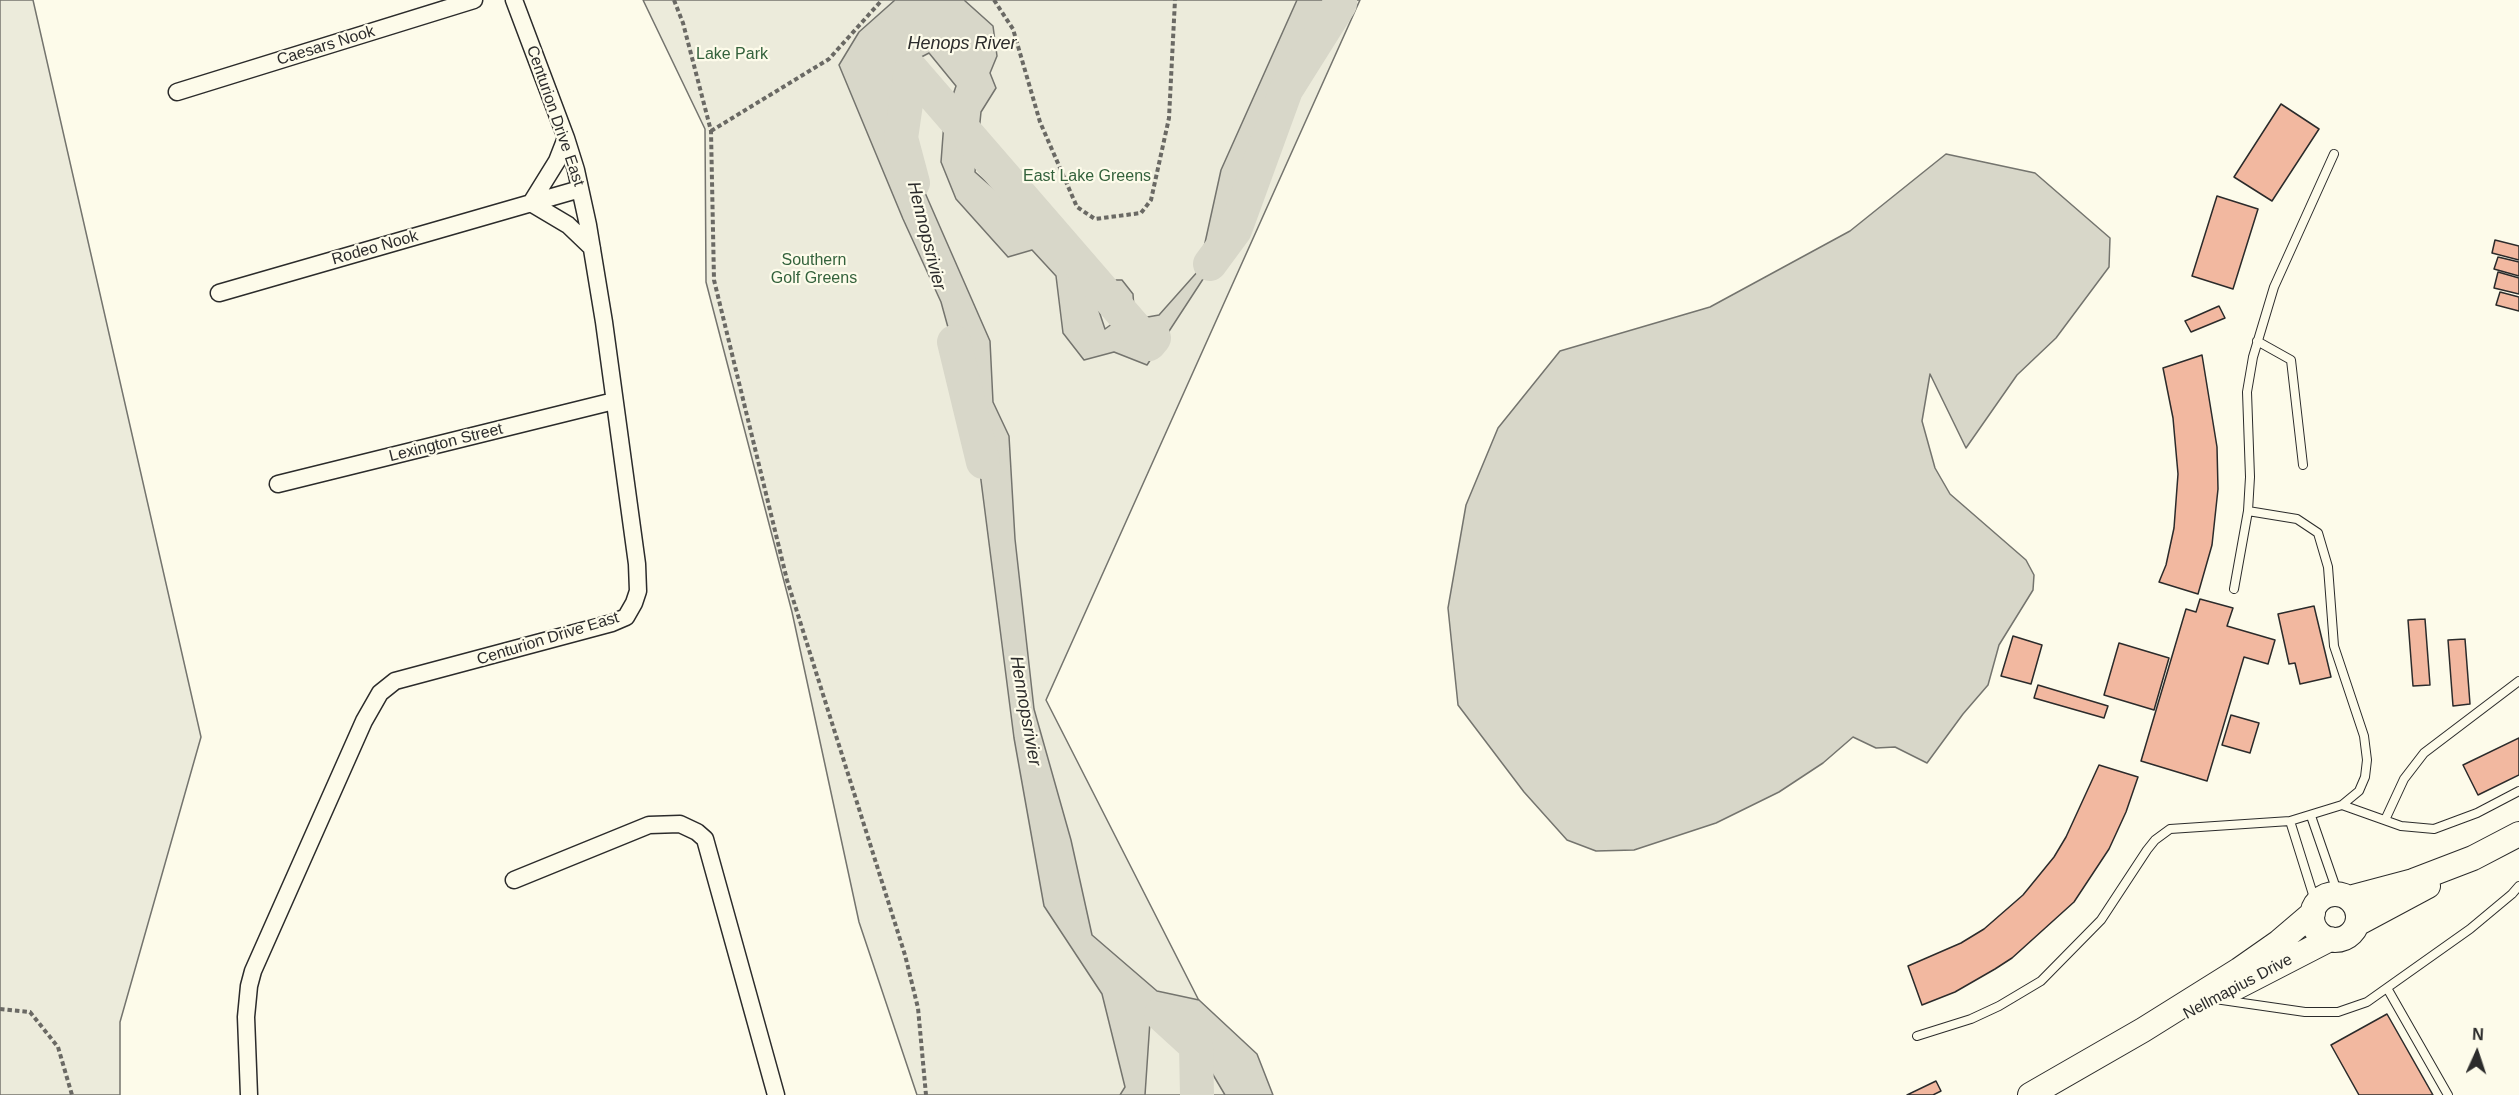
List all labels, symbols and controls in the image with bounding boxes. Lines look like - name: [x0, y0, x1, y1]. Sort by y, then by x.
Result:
- street label: Caesars Nook: [275, 22, 377, 70]
- water label: Henops River: [907, 33, 1017, 55]
- street label: Centurion Drive East: [522, 43, 588, 189]
- park label: Lake Park: [696, 45, 768, 65]
- park label: East Lake Greens: [1023, 167, 1151, 187]
- water label: Hennopsrivier: [902, 180, 950, 292]
- street label: Rodeo Nook: [330, 227, 420, 269]
- park label: Southern Golf Greens: [771, 251, 857, 289]
- street label: Lexington Street: [387, 420, 505, 466]
- street label: Centurion Drive East: [475, 608, 621, 670]
- water label: Hennopsrivier: [1005, 654, 1045, 768]
- street label: Nellmapius Drive: [2180, 950, 2296, 1024]
- north arrow: [2447, 1023, 2507, 1083]
- text: N: [2472, 1026, 2484, 1043]

